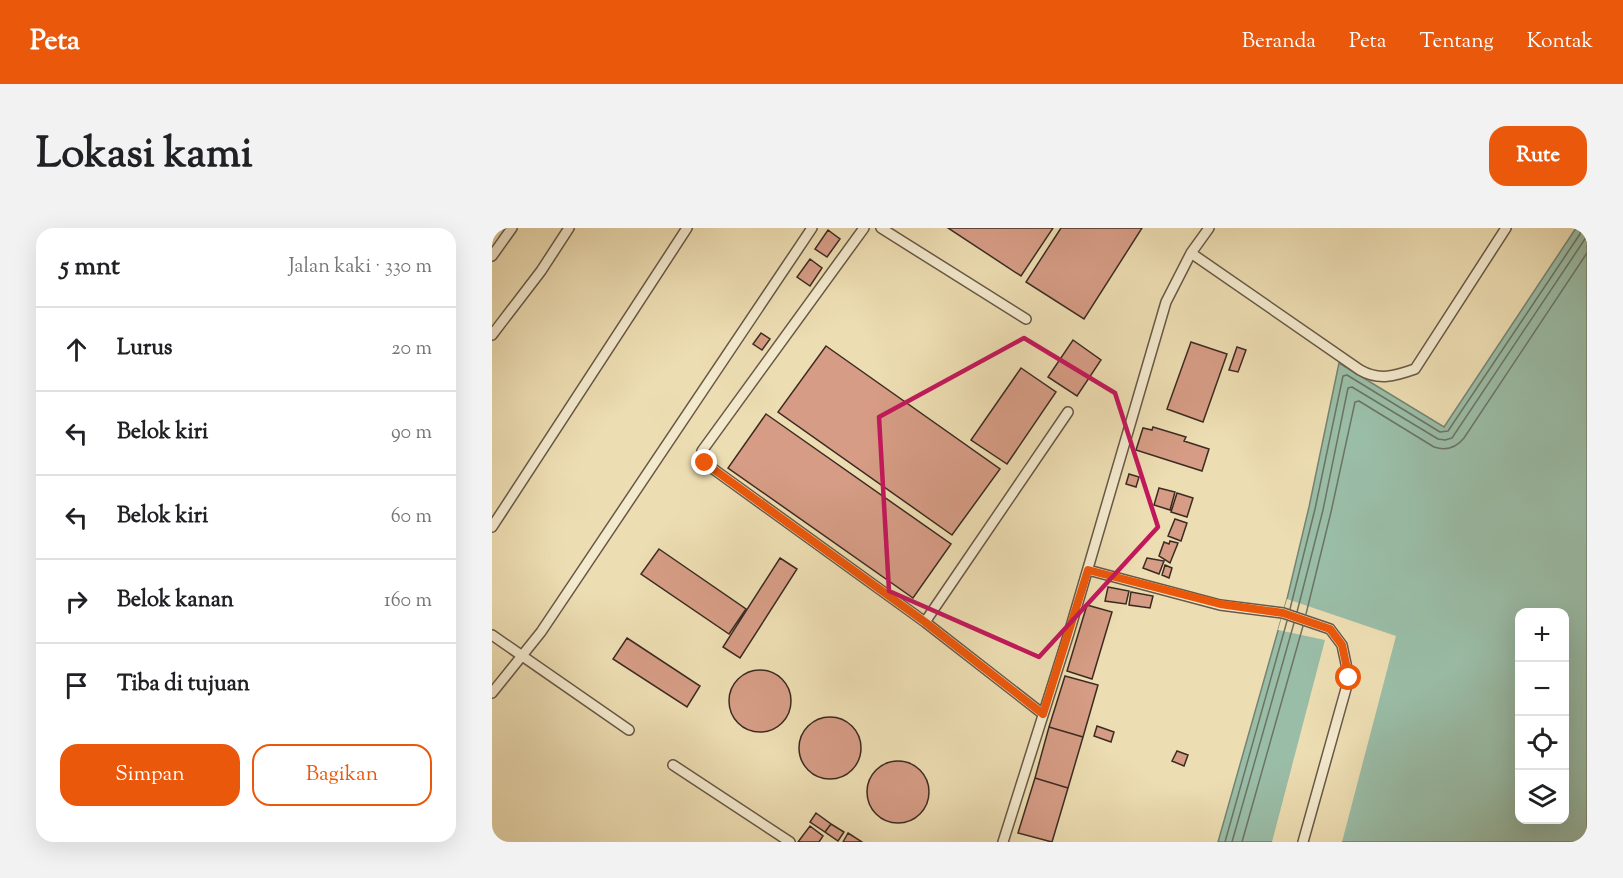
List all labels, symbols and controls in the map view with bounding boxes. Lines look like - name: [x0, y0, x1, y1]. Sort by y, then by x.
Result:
- text: Peta: [30, 22, 80, 62]
- text: Beranda: [1242, 27, 1316, 57]
- text: Peta: [1349, 27, 1387, 57]
- text: Tentang: [1420, 27, 1494, 57]
- text: Kontak: [1527, 27, 1593, 57]
- text: Lokasi kami: [36, 126, 253, 186]
- button: Rute: [1489, 126, 1587, 186]
- text: 5 mnt: [60, 249, 120, 286]
- text: Jalan kaki · 330 m: [288, 253, 432, 282]
- icon: ahead: [60, 333, 93, 366]
- text: Lurus: [117, 333, 173, 365]
- text: 20 m: [391, 335, 432, 364]
- icon: left: [60, 417, 93, 450]
- text: Belok kiri: [117, 417, 208, 449]
- text: 90 m: [391, 419, 432, 448]
- route end: [691, 449, 717, 475]
- icon: left: [60, 501, 93, 534]
- text: Belok kiri: [117, 501, 208, 533]
- text: 60 m: [391, 503, 432, 532]
- icon: right: [60, 585, 93, 618]
- text: Belok kanan: [117, 585, 234, 617]
- text: 160 m: [384, 587, 432, 616]
- map controls: [1515, 608, 1569, 824]
- button: +: [1515, 608, 1569, 662]
- button: −: [1515, 662, 1569, 716]
- route start: [1335, 664, 1361, 690]
- icon: arrive: [60, 669, 93, 702]
- text: Tiba di tujuan: [117, 669, 250, 701]
- button: locate: [1515, 716, 1569, 770]
- button: Simpan: [60, 744, 240, 806]
- button: Bagikan: [252, 744, 432, 806]
- button: layers: [1515, 770, 1569, 824]

